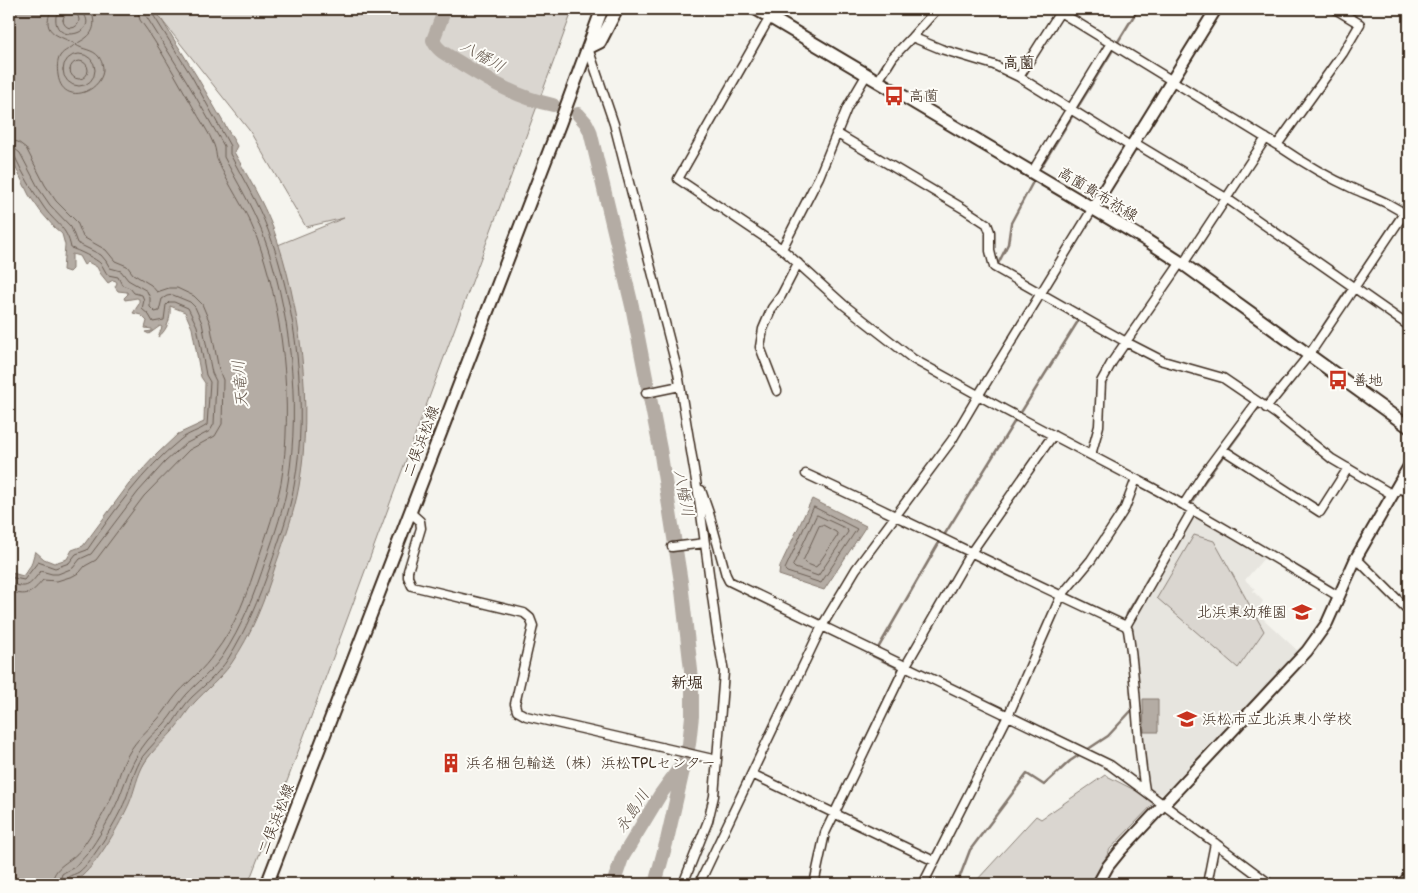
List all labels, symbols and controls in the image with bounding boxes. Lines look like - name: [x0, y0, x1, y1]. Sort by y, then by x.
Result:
- water label: 八幡川: [457, 35, 509, 77]
- district label: 高薗: [1003, 52, 1035, 73]
- bus stop icon: 高薗: [883, 85, 905, 107]
- place label: 高薗: [909, 86, 939, 106]
- street label: 高薗貴布祢線: [1054, 162, 1142, 226]
- water label: 天竜川: [227, 359, 253, 409]
- bus stop icon: 善地: [1327, 369, 1349, 391]
- place label: 善地: [1353, 370, 1383, 390]
- street label: 二俣浜松線: [398, 402, 444, 480]
- water label: 八幡川: [669, 467, 699, 519]
- school or university icon: 北浜東幼稚園: [1291, 601, 1313, 623]
- place label: 北浜東幼稚園: [1197, 602, 1287, 622]
- district label: 新堀: [671, 672, 703, 693]
- school or university icon: 浜松市立北浜東小学校: [1176, 708, 1198, 730]
- place label: 浜松市立北浜東小学校: [1202, 709, 1352, 729]
- building icon: 浜名梱包輸送（株）浜松TPLセンター: [440, 752, 462, 774]
- place label: 浜名梱包輸送（株）浜松TPLセンター: [466, 753, 716, 773]
- street label: 二俣浜松線: [253, 780, 299, 858]
- water label: 永島川: [610, 785, 654, 837]

